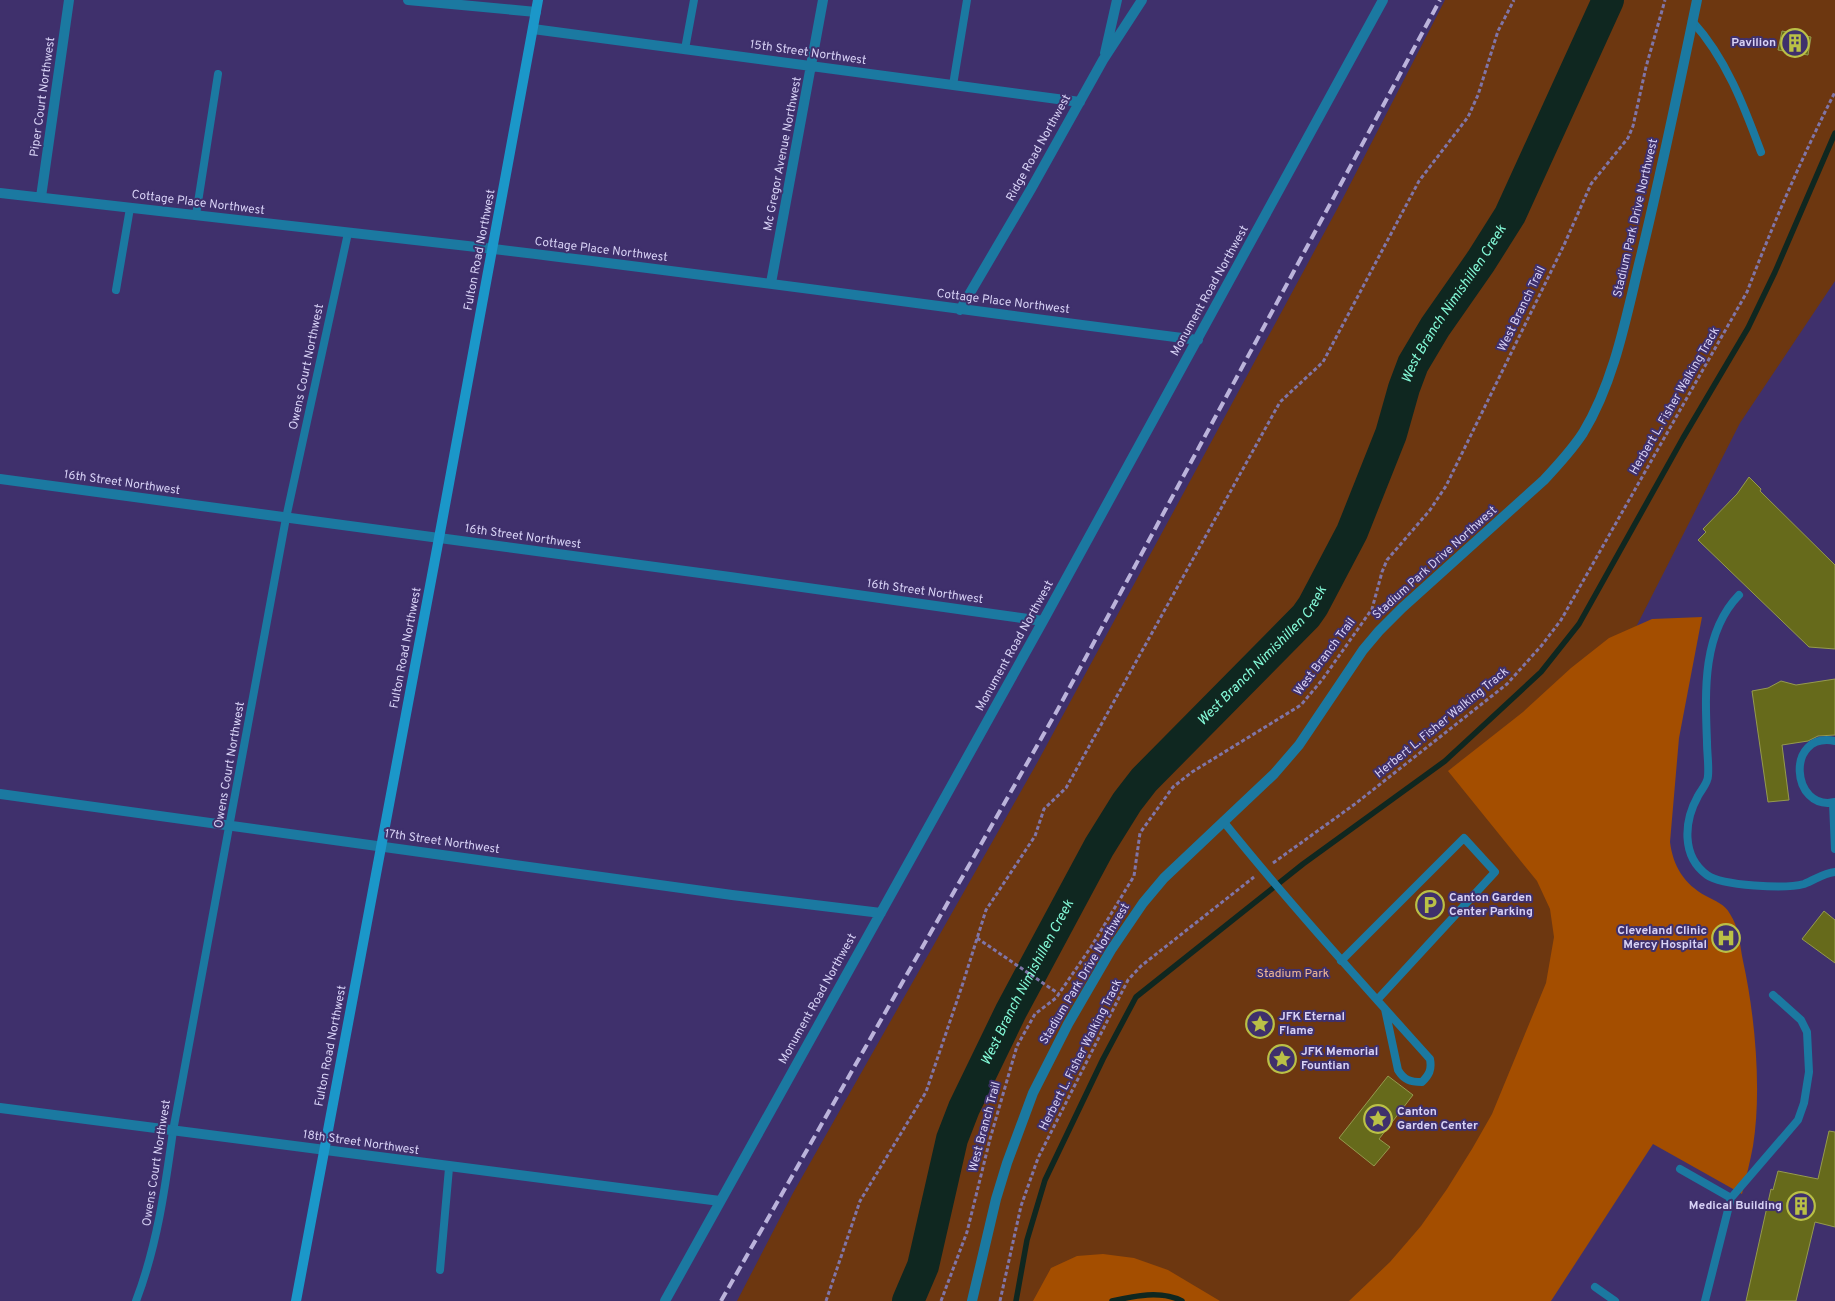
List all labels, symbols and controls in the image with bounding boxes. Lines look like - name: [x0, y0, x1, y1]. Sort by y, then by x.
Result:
- building icon: Pavilion: [1780, 28, 1810, 58]
- place label: Pavilion: [1731, 35, 1776, 51]
- street label: Piper Court Northwest: [27, 36, 59, 158]
- street label: 15th Street Northwest: [749, 37, 867, 69]
- street label: Mc Gregor Avenue Northwest: [760, 75, 806, 233]
- street label: Ridge Road Northwest: [1003, 92, 1075, 204]
- street label: Stadium Park Drive Northwest: [1610, 137, 1662, 299]
- street label: Cottage Place Northwest: [131, 187, 265, 219]
- street label: Fulton Road Northwest: [460, 188, 500, 312]
- water label: West Branch Nimishillen Creek: [1398, 221, 1511, 386]
- street label: Monument Road Northwest: [1167, 223, 1253, 359]
- street label: Cottage Place Northwest: [534, 234, 668, 266]
- street label: West Branch Trail: [1494, 264, 1550, 354]
- street label: Cottage Place Northwest: [936, 286, 1070, 318]
- street label: Owens Court Northwest: [286, 303, 328, 431]
- street label: Herbert L. Fisher Walking Track: [1626, 324, 1724, 478]
- street label: 16th Street Northwest: [63, 467, 181, 499]
- street label: Stadium Park Drive Northwest: [1369, 503, 1501, 623]
- street label: 16th Street Northwest: [464, 521, 582, 553]
- street label: 16th Street Northwest: [866, 576, 984, 608]
- street label: Monument Road Northwest: [972, 578, 1058, 714]
- water label: West Branch Nimishillen Creek: [1194, 582, 1331, 729]
- street label: Fulton Road Northwest: [386, 586, 426, 710]
- street label: West Branch Trail: [1291, 615, 1359, 699]
- street label: Herbert L. Fisher Walking Track: [1372, 664, 1512, 782]
- street label: Owens Court Northwest: [211, 700, 249, 830]
- street label: 17th Street Northwest: [384, 826, 500, 858]
- parking icon: Canton Garden Center Parking: [1415, 890, 1445, 920]
- place label: Canton Garden Center Parking: [1449, 890, 1533, 920]
- water label: West Branch Nimishillen Creek: [977, 896, 1078, 1068]
- street label: Stadium Park Drive Northwest: [1036, 900, 1134, 1048]
- place label: Cleveland Clinic Mercy Hospital: [1617, 923, 1707, 953]
- hospital icon: Cleveland Clinic Mercy Hospital: [1711, 923, 1741, 953]
- street label: Monument Road Northwest: [775, 931, 861, 1067]
- park label: Stadium Park: [1257, 966, 1329, 982]
- street label: Herbert L. Fisher Walking Track: [1036, 977, 1126, 1133]
- street label: Fulton Road Northwest: [311, 984, 351, 1108]
- place icon: JFK Eternal Flame: [1245, 1009, 1275, 1039]
- place label: JFK Eternal Flame: [1279, 1009, 1345, 1039]
- place icon: JFK Memorial Fountian: [1267, 1044, 1297, 1074]
- place label: JFK Memorial Fountian: [1301, 1044, 1378, 1074]
- street label: West Branch Trail: [965, 1080, 1005, 1174]
- street label: Owens Court Northwest: [139, 1098, 175, 1228]
- place icon: Canton Garden Center: [1363, 1104, 1393, 1134]
- place label: Canton Garden Center: [1397, 1104, 1478, 1134]
- street label: 18th Street Northwest: [302, 1127, 420, 1159]
- building icon: Medical Building: [1786, 1191, 1816, 1221]
- place label: Medical Building: [1689, 1198, 1782, 1214]

